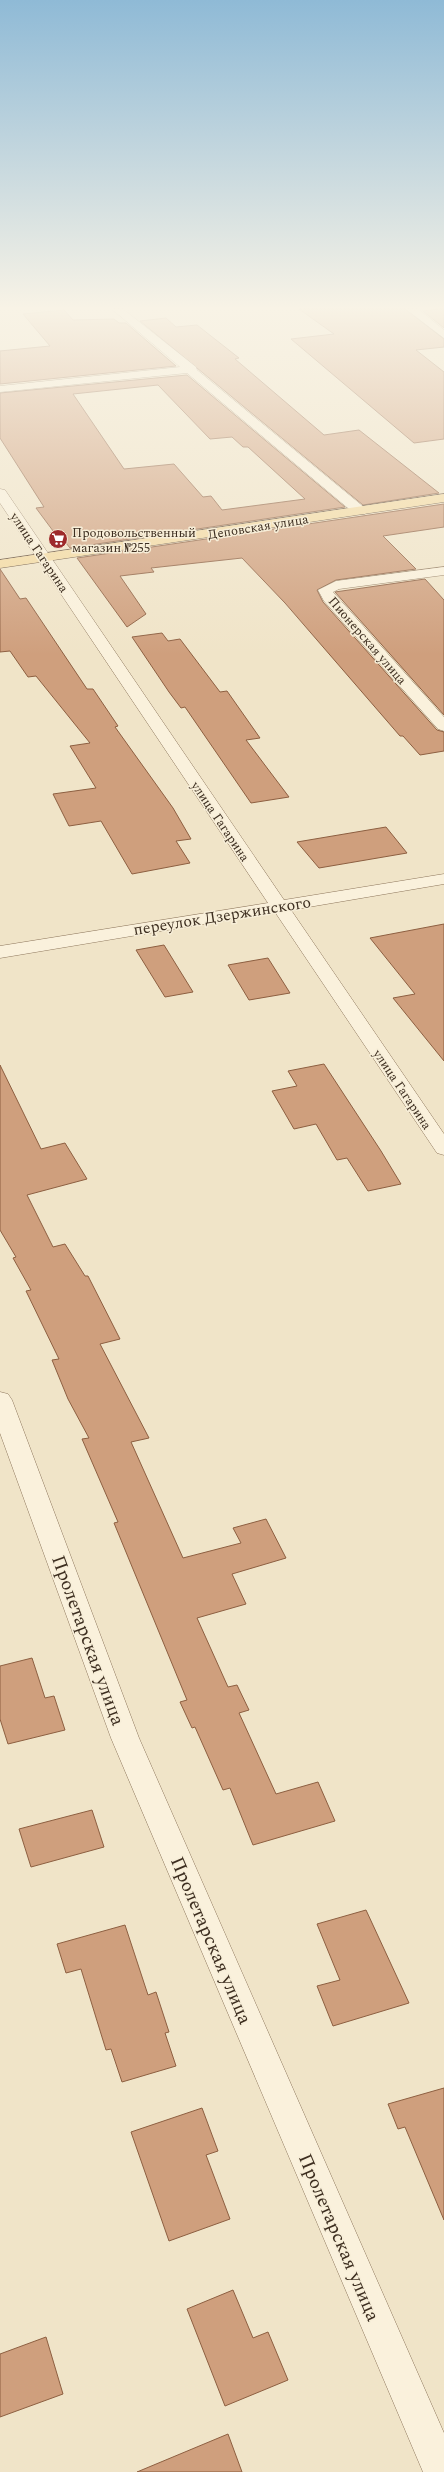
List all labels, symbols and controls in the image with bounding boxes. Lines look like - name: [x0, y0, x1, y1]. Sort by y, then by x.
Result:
- street label: улица Гагарина: [4, 507, 74, 597]
- street label: Деповская улица: [206, 509, 311, 545]
- place label: Продовольственный магазин №255: [72, 523, 196, 558]
- supermarket icon: Продовольственный магазин №255: [47, 528, 69, 550]
- street label: Пионерская улица: [323, 592, 412, 690]
- street label: улица Гагарина: [185, 776, 255, 866]
- street label: переулок Дзержинского: [132, 890, 313, 942]
- street label: улица Гагарина: [367, 1044, 437, 1134]
- street label: Пролетарская улица: [43, 1551, 132, 1731]
- street label: Пролетарская улица: [162, 1852, 259, 2030]
- street label: Пролетарская улица: [290, 2149, 387, 2327]

